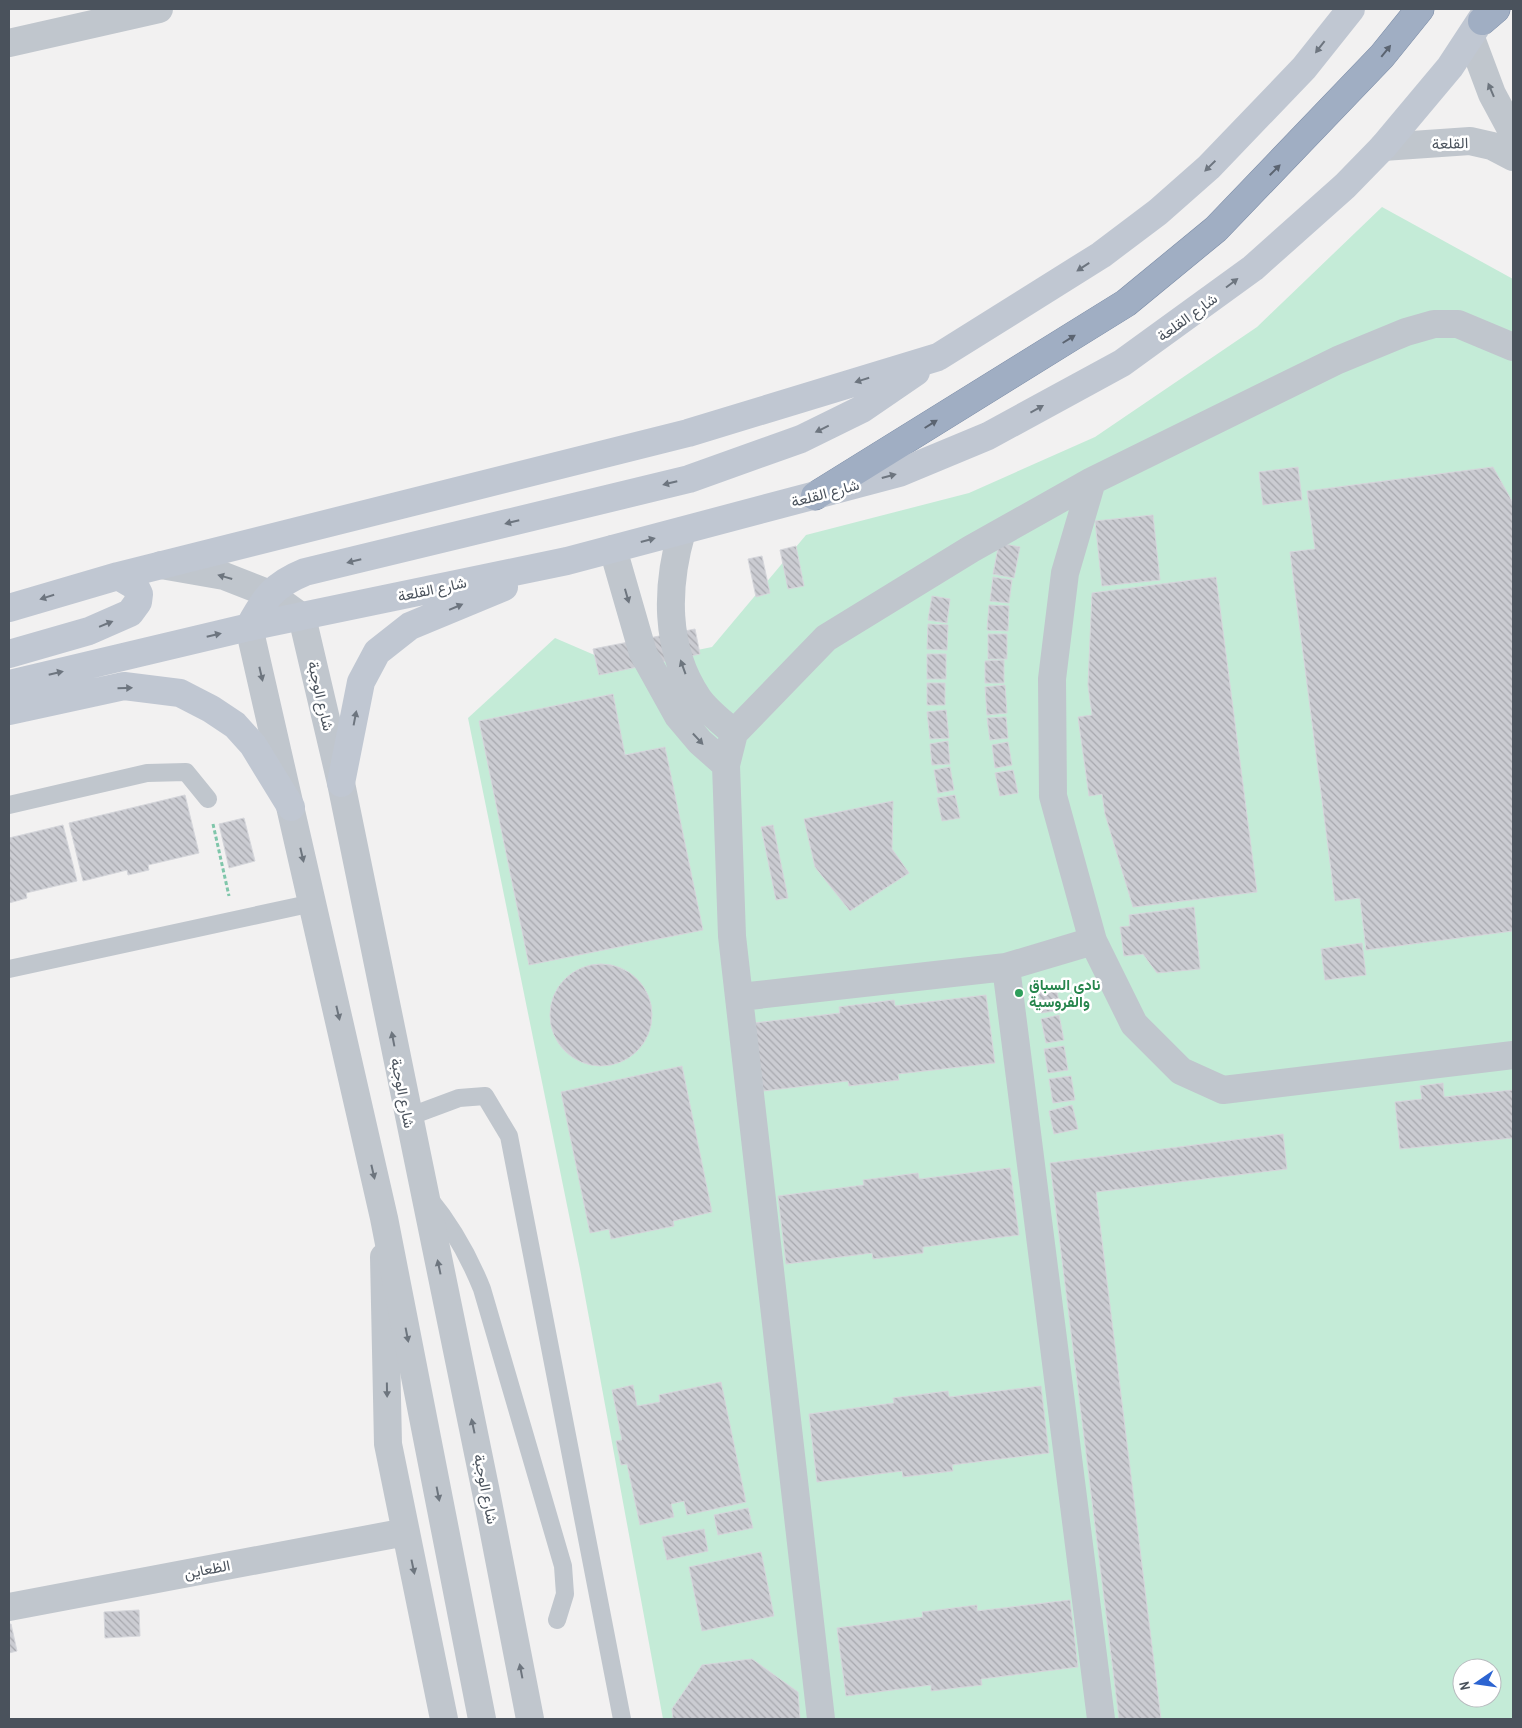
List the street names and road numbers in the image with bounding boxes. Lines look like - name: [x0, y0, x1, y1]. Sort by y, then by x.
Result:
- street label: القلعة: [1431, 132, 1469, 154]
- street label: شارع القلعة: [1153, 288, 1222, 347]
- street label: شارع القلعة: [788, 474, 862, 513]
- street label: شارع القلعة: [396, 571, 469, 608]
- street label: شارع الوجبة: [302, 659, 339, 733]
- street label: شارع الوجبة: [385, 1056, 420, 1130]
- street label: شارع الوجبة: [468, 1452, 503, 1526]
- street label: الظعاين: [182, 1554, 232, 1584]

